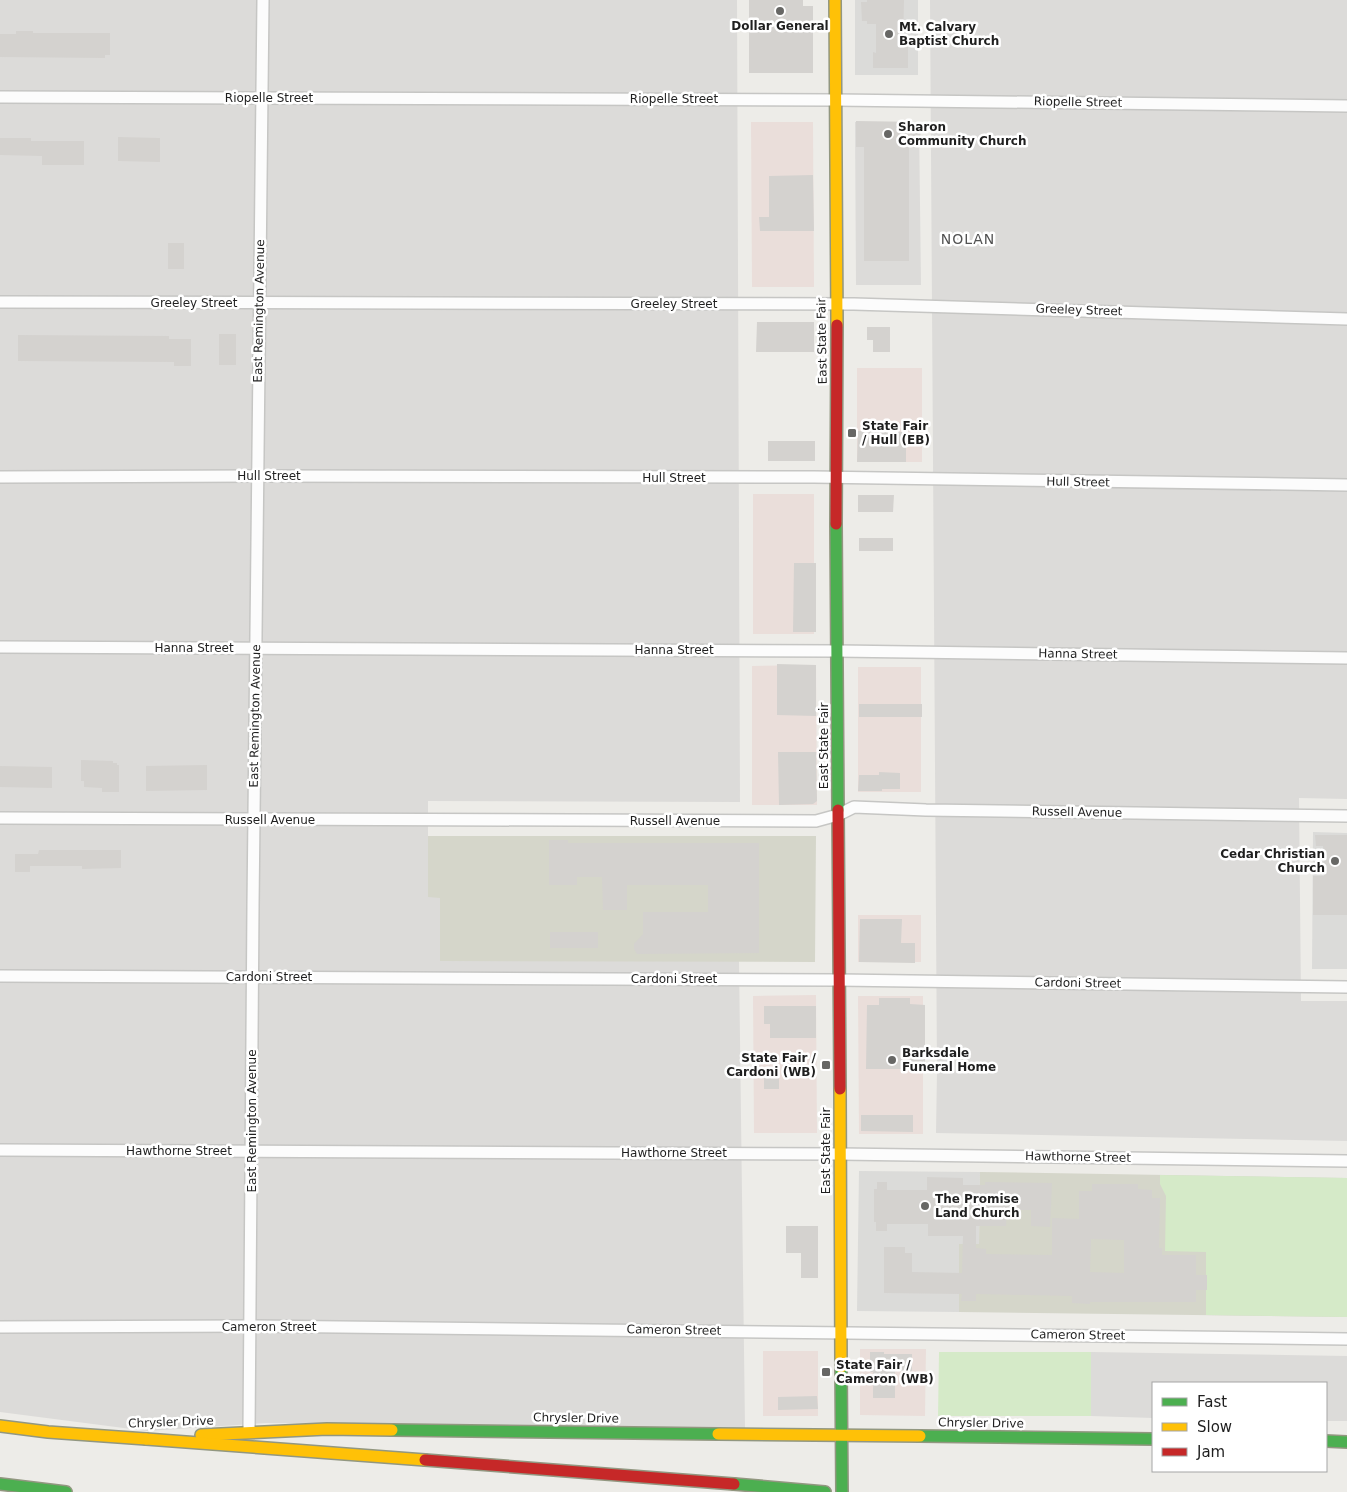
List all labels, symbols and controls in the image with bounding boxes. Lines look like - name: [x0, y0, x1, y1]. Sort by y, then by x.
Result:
- marker: Dollar General: [774, 5, 786, 17]
- place label: Dollar General: [731, 19, 829, 33]
- place label: Mt. Calvary Baptist Church: [899, 20, 999, 48]
- marker: Mt. Calvary Baptist Church: [883, 28, 895, 40]
- street label: Riopelle Street: [225, 91, 313, 105]
- street label: Riopelle Street: [630, 92, 718, 106]
- street label: Riopelle Street: [1034, 94, 1123, 110]
- place label: Sharon Community Church: [898, 120, 1026, 148]
- marker: Sharon Community Church: [882, 128, 894, 140]
- district label: NOLAN: [941, 231, 995, 247]
- street label: East Remington Avenue: [251, 239, 267, 383]
- street label: Greeley Street: [151, 296, 238, 310]
- street label: Greeley Street: [631, 297, 718, 311]
- street label: East State Fair: [814, 297, 830, 384]
- street label: Greeley Street: [1035, 301, 1123, 319]
- place label: State Fair / Hull (EB): [862, 419, 930, 447]
- marker: State Fair / Hull (EB): [846, 427, 858, 439]
- street label: Hull Street: [237, 469, 301, 483]
- street label: Hull Street: [642, 471, 706, 485]
- street label: Hull Street: [1046, 474, 1110, 490]
- street label: Hanna Street: [154, 641, 234, 655]
- street label: Hanna Street: [634, 643, 714, 657]
- street label: East Remington Avenue: [247, 644, 263, 788]
- street label: Hanna Street: [1038, 646, 1118, 662]
- street label: East State Fair: [817, 703, 831, 789]
- street label: Russell Avenue: [1032, 804, 1122, 820]
- street label: Russell Avenue: [225, 813, 315, 827]
- street label: Russell Avenue: [630, 814, 720, 828]
- place label: Cedar Christian Church: [1220, 847, 1325, 875]
- marker: Cedar Christian Church: [1329, 855, 1341, 867]
- street label: Cardoni Street: [226, 970, 313, 984]
- street label: Cardoni Street: [631, 972, 718, 986]
- street label: Cardoni Street: [1035, 975, 1122, 991]
- place label: Barksdale Funeral Home: [902, 1046, 996, 1074]
- street label: East Remington Avenue: [245, 1049, 259, 1193]
- place label: State Fair / Cardoni (WB): [726, 1051, 817, 1079]
- marker: Barksdale Funeral Home: [886, 1054, 898, 1066]
- marker: State Fair / Cardoni (WB): [820, 1059, 832, 1071]
- street label: East State Fair: [819, 1108, 833, 1194]
- street label: Hawthorne Street: [126, 1144, 232, 1158]
- street label: Hawthorne Street: [621, 1146, 727, 1160]
- street label: Hawthorne Street: [1025, 1149, 1131, 1165]
- place label: The Promise Land Church: [935, 1192, 1020, 1220]
- marker: The Promise Land Church: [919, 1200, 931, 1212]
- street label: Cameron Street: [222, 1320, 317, 1334]
- street label: Cameron Street: [627, 1322, 722, 1338]
- street label: Cameron Street: [1031, 1327, 1126, 1343]
- place label: State Fair / Cameron (WB): [836, 1358, 934, 1386]
- marker: State Fair / Cameron (WB): [820, 1366, 832, 1378]
- legend: [1152, 1382, 1327, 1472]
- text: Fast: [1197, 1393, 1227, 1411]
- street label: Chrysler Drive: [533, 1410, 619, 1426]
- street label: Chrysler Drive: [128, 1414, 214, 1430]
- street label: Chrysler Drive: [938, 1415, 1024, 1431]
- text: Slow: [1197, 1418, 1232, 1436]
- text: Jam: [1196, 1443, 1225, 1461]

